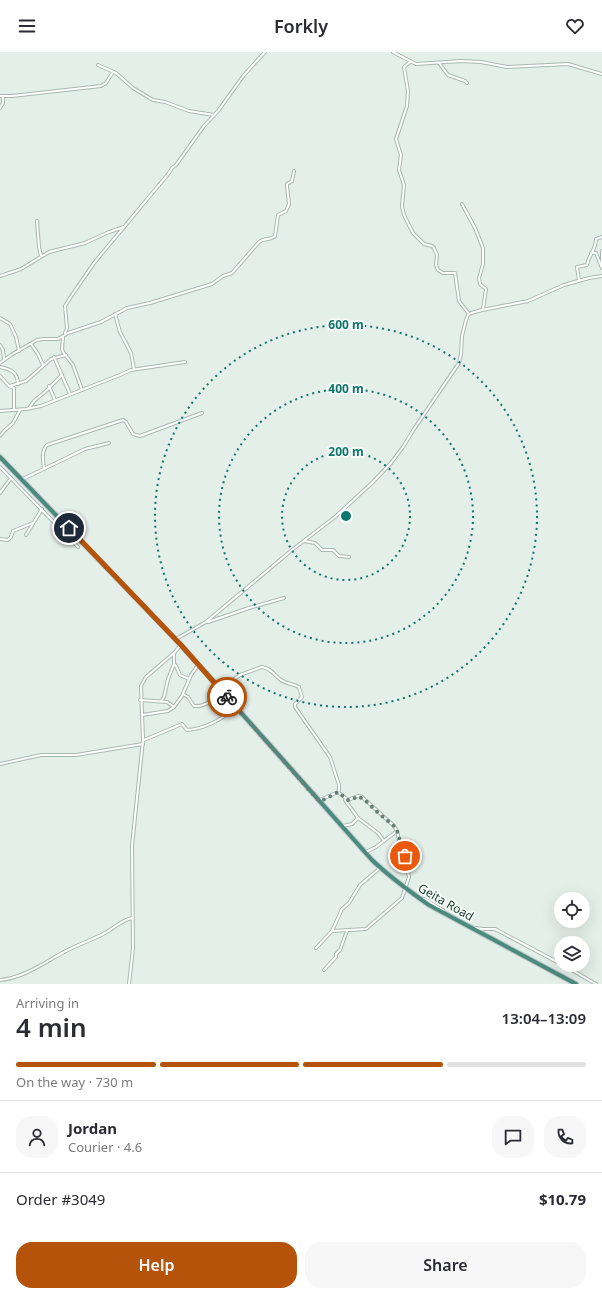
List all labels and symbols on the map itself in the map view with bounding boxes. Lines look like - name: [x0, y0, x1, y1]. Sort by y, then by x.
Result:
- text: 600 m: [328, 316, 364, 333]
- text: 400 m: [328, 380, 364, 397]
- text: 200 m: [328, 443, 364, 460]
- centre of rings: [339, 509, 353, 523]
- pin: [52, 511, 86, 545]
- courier: [207, 677, 247, 717]
- pin: [388, 839, 422, 873]
- street label: Geita Road: [415, 879, 477, 925]

